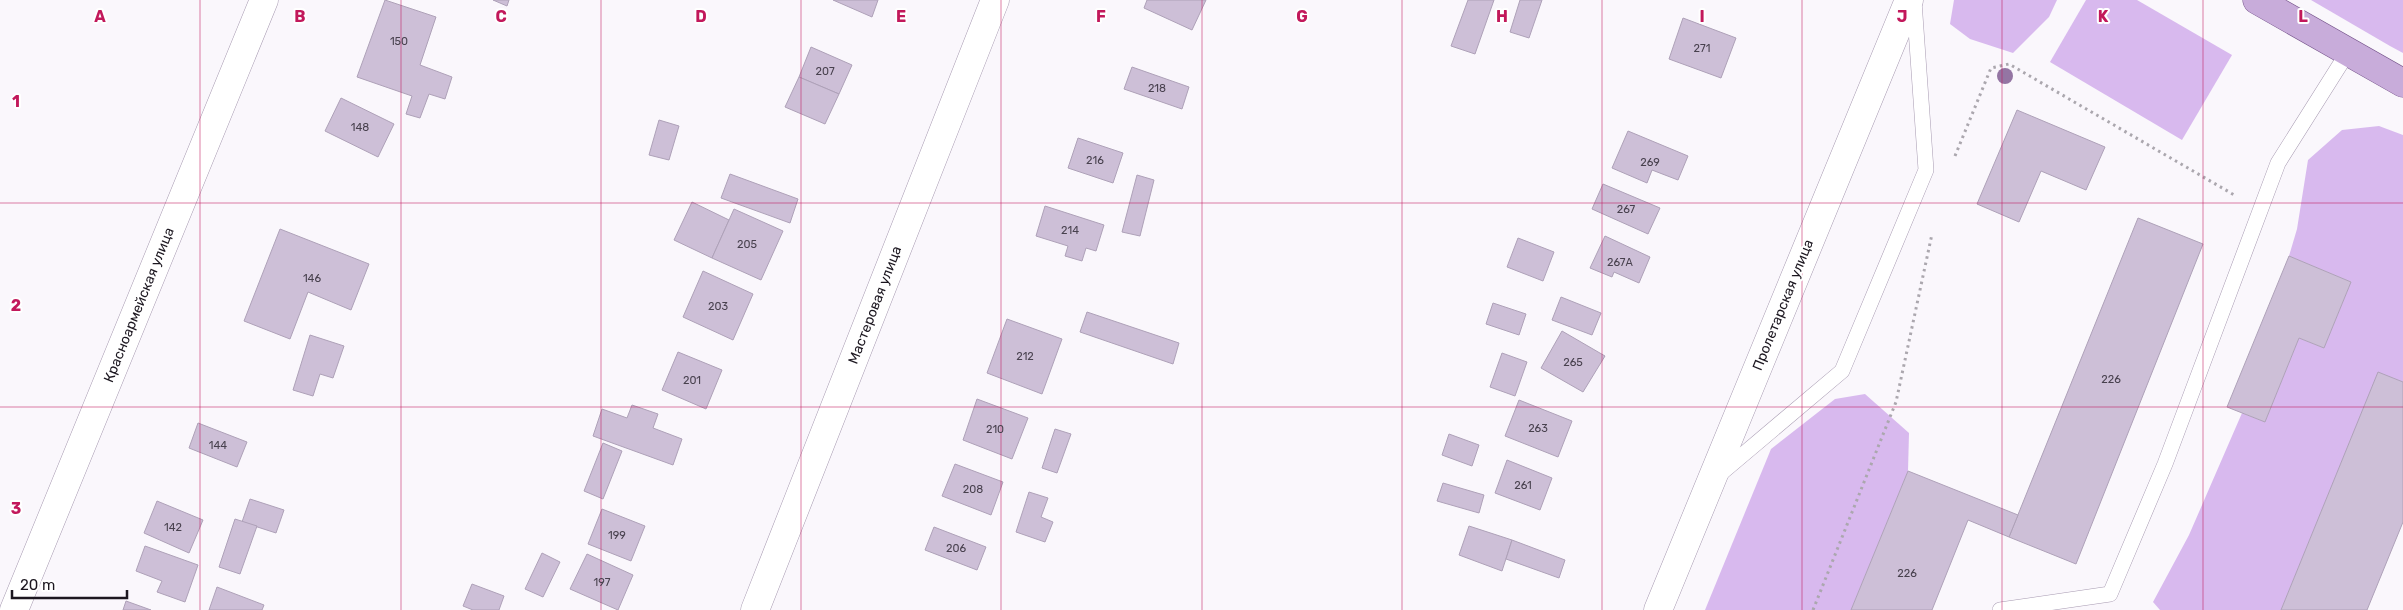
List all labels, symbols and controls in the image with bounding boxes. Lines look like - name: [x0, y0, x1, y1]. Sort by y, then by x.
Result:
- text: A: [94, 7, 106, 26]
- text: B: [294, 7, 306, 26]
- text: C: [495, 7, 507, 26]
- text: D: [695, 7, 707, 26]
- text: E: [896, 7, 906, 26]
- text: F: [1096, 7, 1106, 26]
- text: G: [1296, 7, 1308, 26]
- text: H: [1496, 7, 1508, 26]
- text: I: [1699, 7, 1705, 26]
- text: J: [1897, 7, 1907, 26]
- text: K: [2098, 7, 2109, 26]
- text: L: [2298, 7, 2308, 26]
- house number: 150: [390, 35, 408, 48]
- house number: 271: [1694, 42, 1710, 55]
- house number: 207: [815, 65, 835, 78]
- house number: 218: [1148, 82, 1166, 95]
- text: 1: [12, 92, 20, 111]
- house number: 148: [351, 121, 369, 134]
- house number: 216: [1086, 154, 1104, 167]
- house number: 269: [1640, 156, 1660, 169]
- house number: 267: [1617, 203, 1636, 216]
- house number: 214: [1061, 224, 1079, 237]
- street label: Красноармейская улица: [100, 225, 178, 385]
- street label: Пролетарская улица: [1749, 237, 1817, 373]
- house number: 205: [737, 238, 757, 251]
- street label: Мастеровая улица: [845, 244, 905, 366]
- house number: 267А: [1607, 256, 1634, 269]
- house number: 146: [303, 272, 321, 285]
- text: 2: [11, 296, 21, 315]
- house number: 203: [708, 300, 728, 313]
- house number: 212: [1016, 350, 1034, 363]
- house number: 265: [1563, 356, 1583, 369]
- house number: 226: [2101, 373, 2121, 386]
- house number: 201: [683, 374, 701, 387]
- house number: 263: [1528, 422, 1548, 435]
- house number: 210: [986, 423, 1004, 436]
- house number: 144: [209, 439, 227, 452]
- house number: 261: [1514, 479, 1532, 492]
- house number: 208: [963, 483, 983, 496]
- text: 3: [11, 499, 21, 518]
- house number: 142: [164, 521, 182, 534]
- house number: 199: [608, 529, 626, 542]
- house number: 206: [946, 542, 966, 555]
- house number: 226: [1897, 567, 1917, 580]
- scale bar: [12, 568, 128, 600]
- text: 20 m: [20, 576, 55, 594]
- house number: 197: [594, 576, 611, 589]

